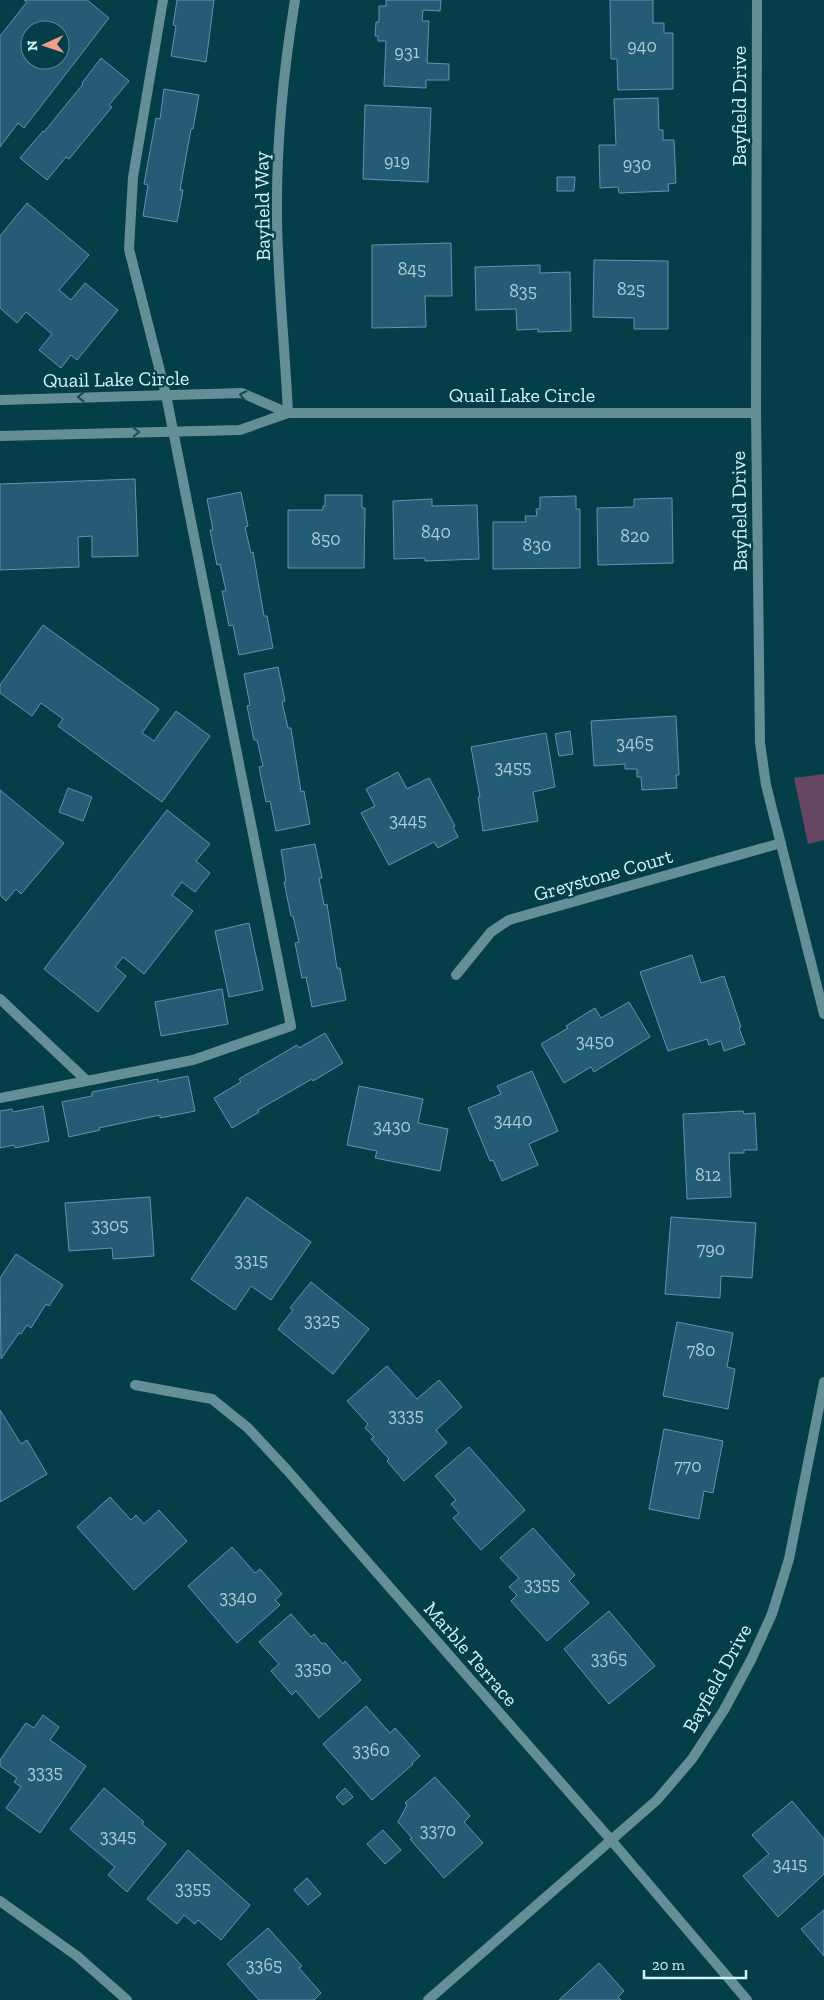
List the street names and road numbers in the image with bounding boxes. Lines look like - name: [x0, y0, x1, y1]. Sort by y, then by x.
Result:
- street label: Bayfield Drive: [727, 46, 751, 166]
- street label: Bayfield Way: [249, 150, 275, 261]
- street label: Quail Lake Circle: [43, 366, 189, 392]
- street label: Quail Lake Circle: [449, 383, 595, 407]
- street label: Bayfield Drive: [726, 451, 752, 571]
- street label: Greystone Court: [531, 844, 676, 906]
- street label: Marble Terrace: [419, 1597, 523, 1711]
- street label: Bayfield Drive: [677, 1620, 757, 1736]

